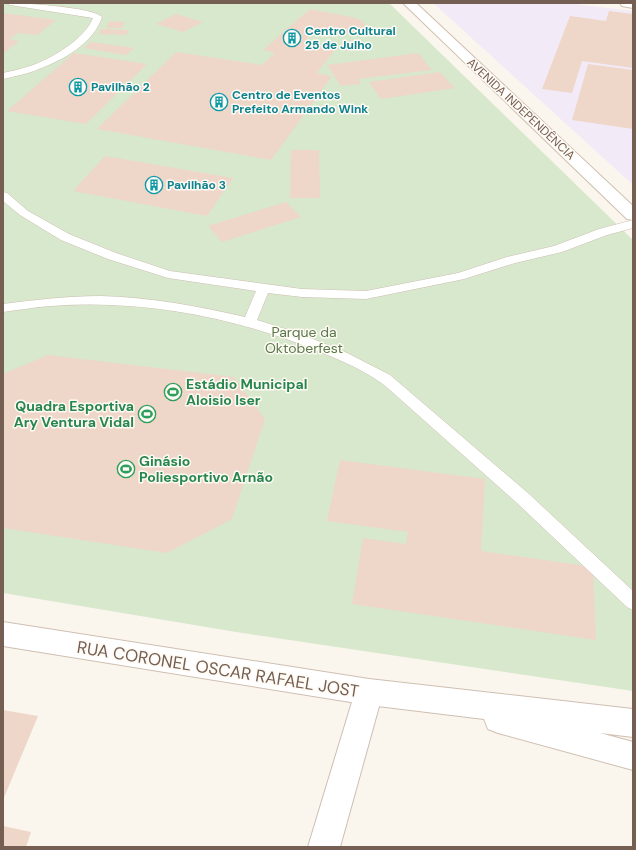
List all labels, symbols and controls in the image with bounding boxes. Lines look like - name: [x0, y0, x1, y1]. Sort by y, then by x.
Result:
- place label: Centro Cultural 25 de Julho: [305, 23, 396, 53]
- building icon: Centro Cultural 25 de Julho: [282, 28, 302, 48]
- street label: AVENIDA INDEPENDÊNCIA: [463, 55, 579, 163]
- building icon: Pavilhão 2: [68, 77, 88, 97]
- place label: Pavilhão 2: [91, 79, 150, 95]
- place label: Centro de Eventos Prefeito Armando Wink: [232, 87, 368, 117]
- building icon: Centro de Eventos Prefeito Armando Wink: [209, 92, 229, 112]
- building icon: Pavilhão 3: [144, 175, 164, 195]
- place label: Pavilhão 3: [167, 177, 226, 193]
- park label: Parque da Oktoberfest: [265, 323, 343, 357]
- place label: Estádio Municipal Aloisio Iser: [186, 375, 307, 409]
- sports icon: Estádio Municipal Aloisio Iser: [163, 382, 183, 402]
- place label: Quadra Esportiva Ary Ventura Vidal: [14, 397, 134, 431]
- sports icon: Quadra Esportiva Ary Ventura Vidal: [137, 404, 157, 424]
- place label: Ginásio Poliesportivo Arnão: [139, 452, 273, 486]
- sports icon: Ginásio Poliesportivo Arnão: [116, 459, 136, 479]
- street label: RUA CORONEL OSCAR RAFAEL JOST: [75, 636, 361, 702]

